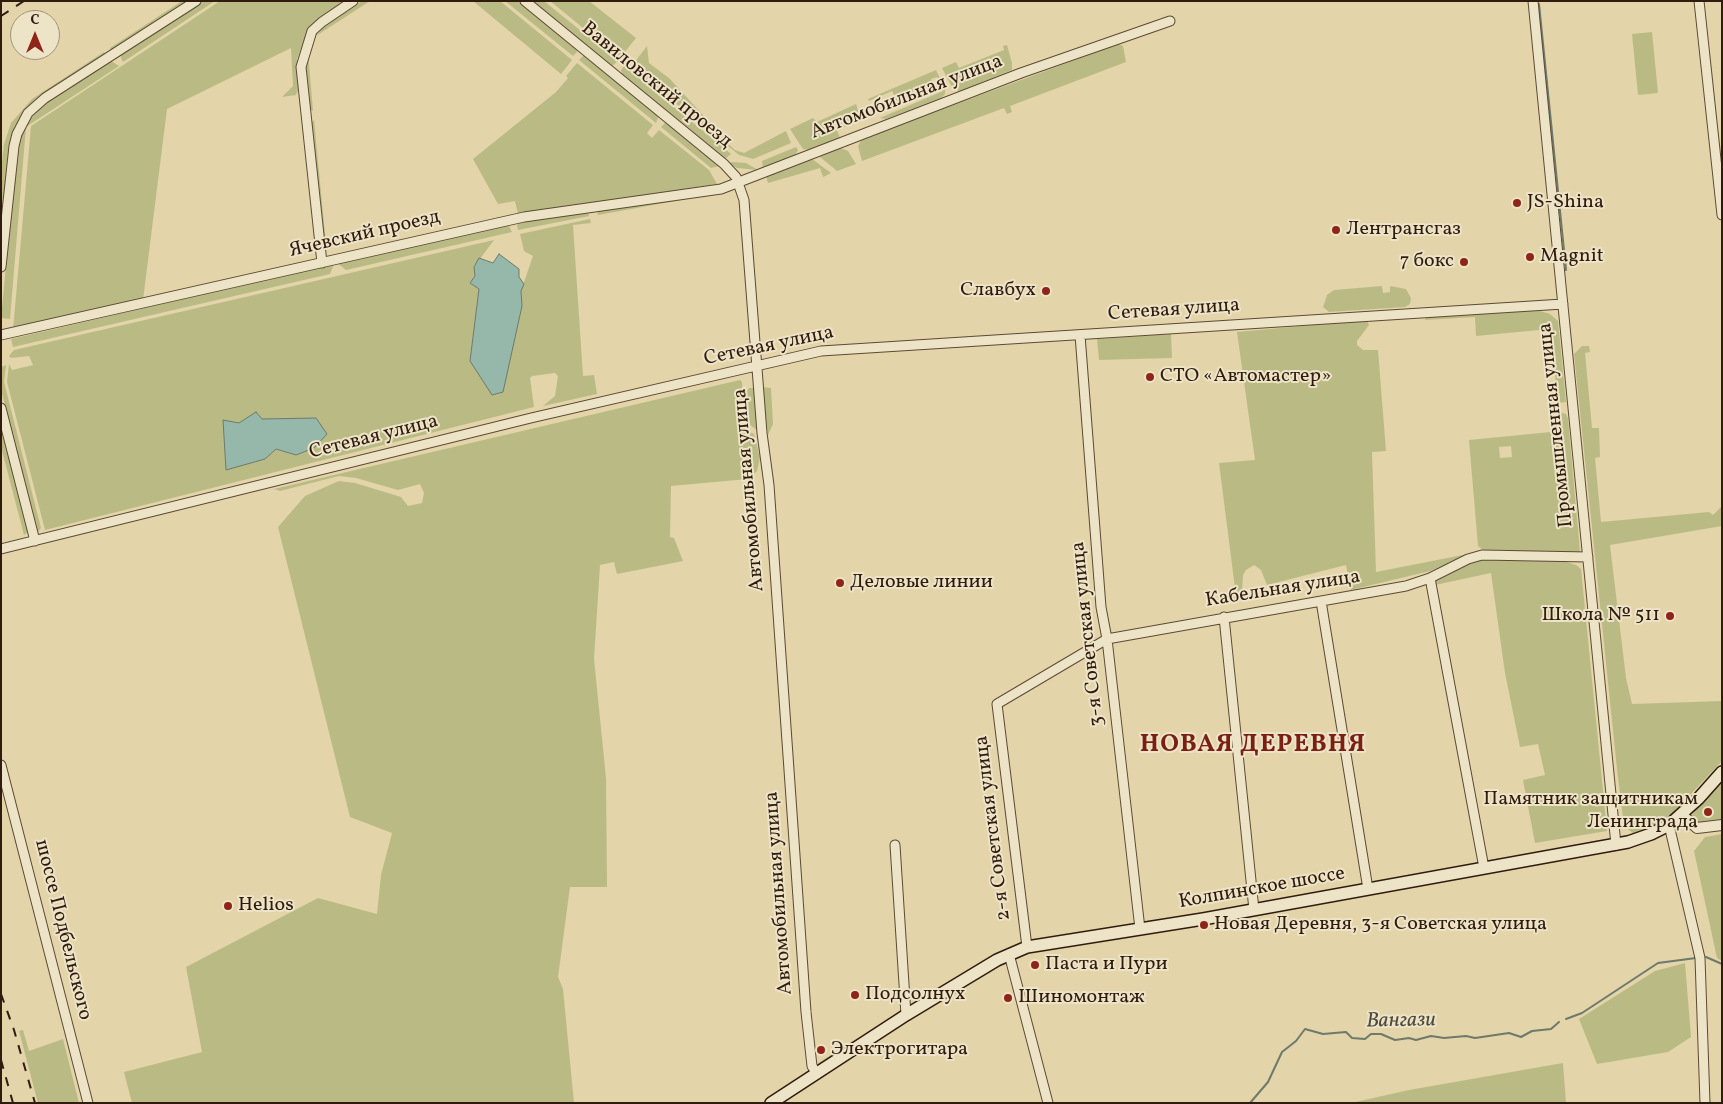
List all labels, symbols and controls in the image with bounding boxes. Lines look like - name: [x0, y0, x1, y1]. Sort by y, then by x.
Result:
- north arrow: [10, 10, 60, 60]
- text: С: [30, 11, 40, 30]
- street label: Вавиловский проезд: [576, 18, 736, 154]
- street label: Автомобильная улица: [808, 50, 1006, 146]
- place label: JS-Shina: [1527, 191, 1604, 215]
- marker: JS-Shina: [1511, 197, 1523, 209]
- street label: Ячевский проезд: [287, 206, 443, 264]
- place label: Лентрансгаз: [1346, 218, 1461, 242]
- marker: Лентрансгаз: [1330, 224, 1342, 236]
- place label: Magnit: [1540, 245, 1604, 269]
- place label: 7 бокс: [1400, 250, 1454, 274]
- marker: Magnit: [1524, 251, 1536, 263]
- marker: 7 бокс: [1458, 256, 1470, 268]
- place label: Славбух: [960, 279, 1036, 303]
- marker: Славбух: [1040, 285, 1052, 297]
- street label: Сетевая улица: [1107, 294, 1241, 328]
- street label: Промышленная улица: [1534, 321, 1580, 529]
- street label: Сетевая улица: [702, 322, 836, 372]
- place label: СТО «Автомастер»: [1160, 365, 1331, 389]
- marker: СТО «Автомастер»: [1144, 371, 1156, 383]
- street label: Автомобильная улица: [729, 387, 771, 593]
- street label: Сетевая улица: [307, 410, 441, 466]
- street label: 3-я Советская улица: [1067, 540, 1111, 728]
- street label: Кабельная улица: [1204, 566, 1362, 614]
- place label: Деловые линии: [850, 571, 993, 595]
- marker: Деловые линии: [834, 577, 846, 589]
- place label: Школа № 511: [1541, 604, 1660, 628]
- marker: Школа № 511: [1664, 610, 1676, 622]
- district label: НОВАЯ ДЕРЕВНЯ: [1138, 731, 1368, 761]
- street label: 2-я Советская улица: [971, 734, 1017, 922]
- place label: Памятник защитникам Ленинграда: [1483, 788, 1698, 835]
- street label: Автомобильная улица: [761, 790, 799, 996]
- marker: Памятник защитникам Ленинграда: [1702, 806, 1714, 818]
- street label: шоссе Подбельского: [28, 837, 96, 1023]
- street label: Колпинское шоссе: [1177, 863, 1347, 915]
- place label: Helios: [238, 894, 294, 918]
- marker: Helios: [222, 900, 234, 912]
- place label: Новая Деревня, 3-я Советская улица: [1214, 913, 1547, 937]
- marker: Новая Деревня, 3-я Советская улица: [1198, 919, 1210, 931]
- place label: Паста и Пури: [1045, 953, 1168, 977]
- marker: Паста и Пури: [1029, 959, 1041, 971]
- place label: Подсолнух: [865, 983, 966, 1007]
- place label: Шиномонтаж: [1018, 986, 1145, 1010]
- marker: Подсолнух: [849, 989, 861, 1001]
- marker: Шиномонтаж: [1002, 992, 1014, 1004]
- water label: Вангази: [1366, 1009, 1436, 1035]
- place label: Электрогитара: [831, 1038, 968, 1062]
- marker: Электрогитара: [815, 1044, 827, 1056]

